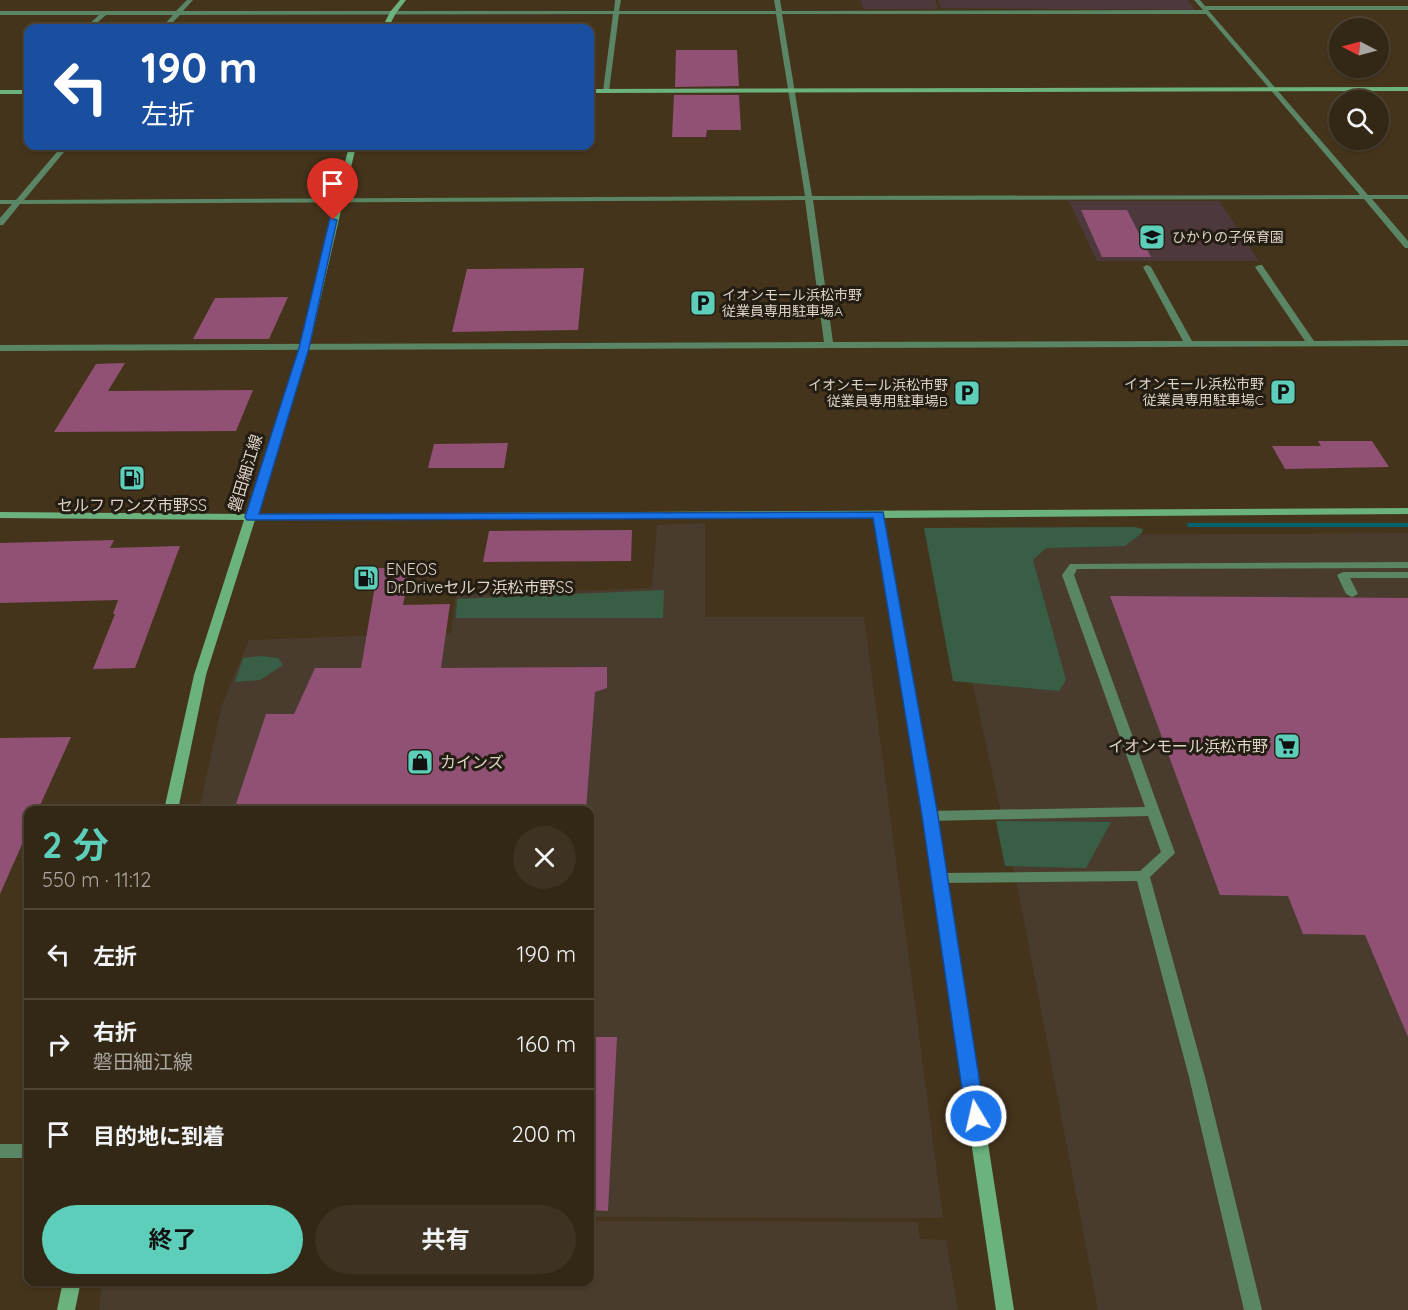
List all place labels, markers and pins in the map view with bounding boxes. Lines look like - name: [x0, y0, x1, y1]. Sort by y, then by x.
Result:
- pin: [307, 158, 358, 220]
- school or university icon: ひかりの子保育園: [1137, 222, 1167, 252]
- place label: ひかりの子保育園: [1172, 228, 1284, 246]
- place label: イオンモール浜松市野 従業員専用駐車場A: [722, 286, 862, 320]
- parking icon: イオンモール浜松市野 従業員専用駐車場A: [688, 288, 718, 318]
- place label: イオンモール浜松市野 従業員専用駐車場C: [1124, 375, 1264, 409]
- place label: イオンモール浜松市野 従業員専用駐車場B: [808, 376, 948, 410]
- parking icon: イオンモール浜松市野 従業員専用駐車場C: [1268, 377, 1298, 407]
- parking icon: イオンモール浜松市野 従業員専用駐車場B: [952, 378, 982, 408]
- fuel station icon: セルフ ワンズ市野SS: [117, 463, 147, 493]
- place label: セルフ ワンズ市野SS: [57, 495, 207, 515]
- place label: ENEOS Dr.Driveセルフ浜松市野SS: [386, 559, 573, 597]
- fuel station icon: ENEOS Dr.Driveセルフ浜松市野SS: [351, 563, 381, 593]
- supermarket icon: イオンモール浜松市野: [1272, 731, 1302, 761]
- place label: イオンモール浜松市野: [1108, 736, 1268, 756]
- shop icon: カインズ: [405, 747, 435, 777]
- place label: カインズ: [440, 752, 504, 772]

